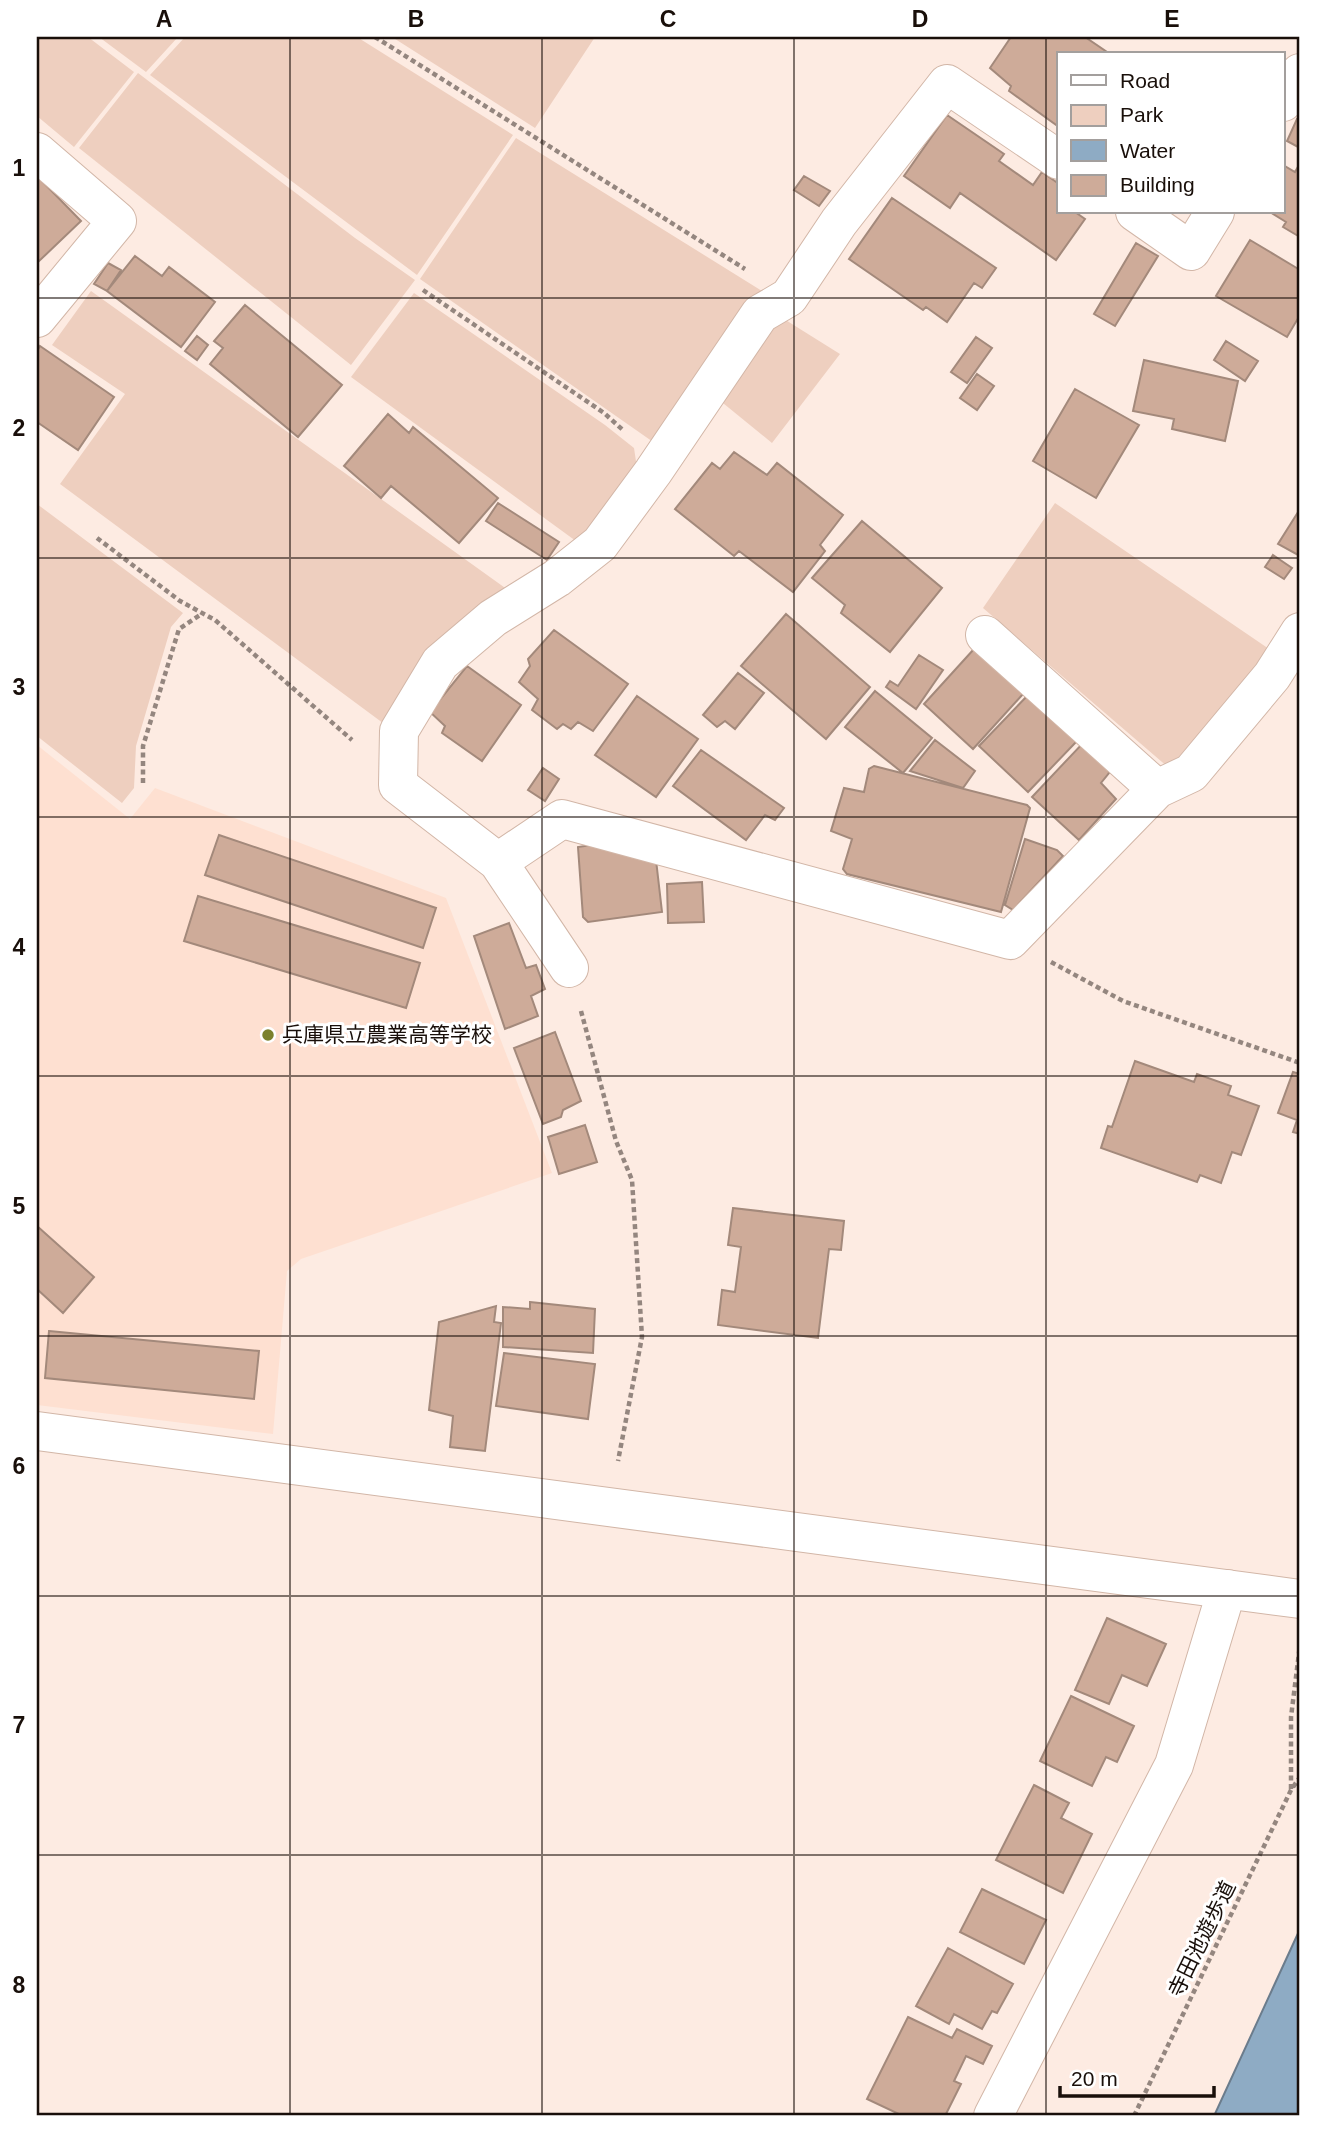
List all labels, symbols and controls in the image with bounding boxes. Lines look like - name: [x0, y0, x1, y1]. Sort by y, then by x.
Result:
- text: A: [156, 6, 172, 32]
- text: B: [408, 6, 424, 32]
- text: C: [660, 6, 676, 32]
- text: D: [912, 6, 928, 32]
- text: E: [1164, 6, 1180, 32]
- legend: [1057, 52, 1284, 214]
- text: Road: [1120, 69, 1170, 92]
- text: Park: [1120, 103, 1164, 126]
- text: Water: [1120, 139, 1175, 162]
- text: 1: [13, 155, 26, 181]
- text: Building: [1120, 173, 1195, 196]
- text: 2: [13, 415, 25, 441]
- text: 3: [13, 674, 25, 700]
- text: 4: [13, 934, 26, 960]
- place label: 兵庫県立農業高等学校: [282, 1023, 492, 1046]
- marker: 兵庫県立農業高等学校: [260, 1027, 276, 1043]
- text: 5: [13, 1193, 26, 1219]
- text: 6: [13, 1453, 25, 1479]
- text: 7: [13, 1712, 25, 1738]
- street label: 寺田池遊歩道: [1164, 1877, 1240, 2000]
- text: 8: [13, 1972, 26, 1998]
- scale bar: [1060, 2055, 1214, 2099]
- text: 20 m: [1071, 2067, 1118, 2090]

